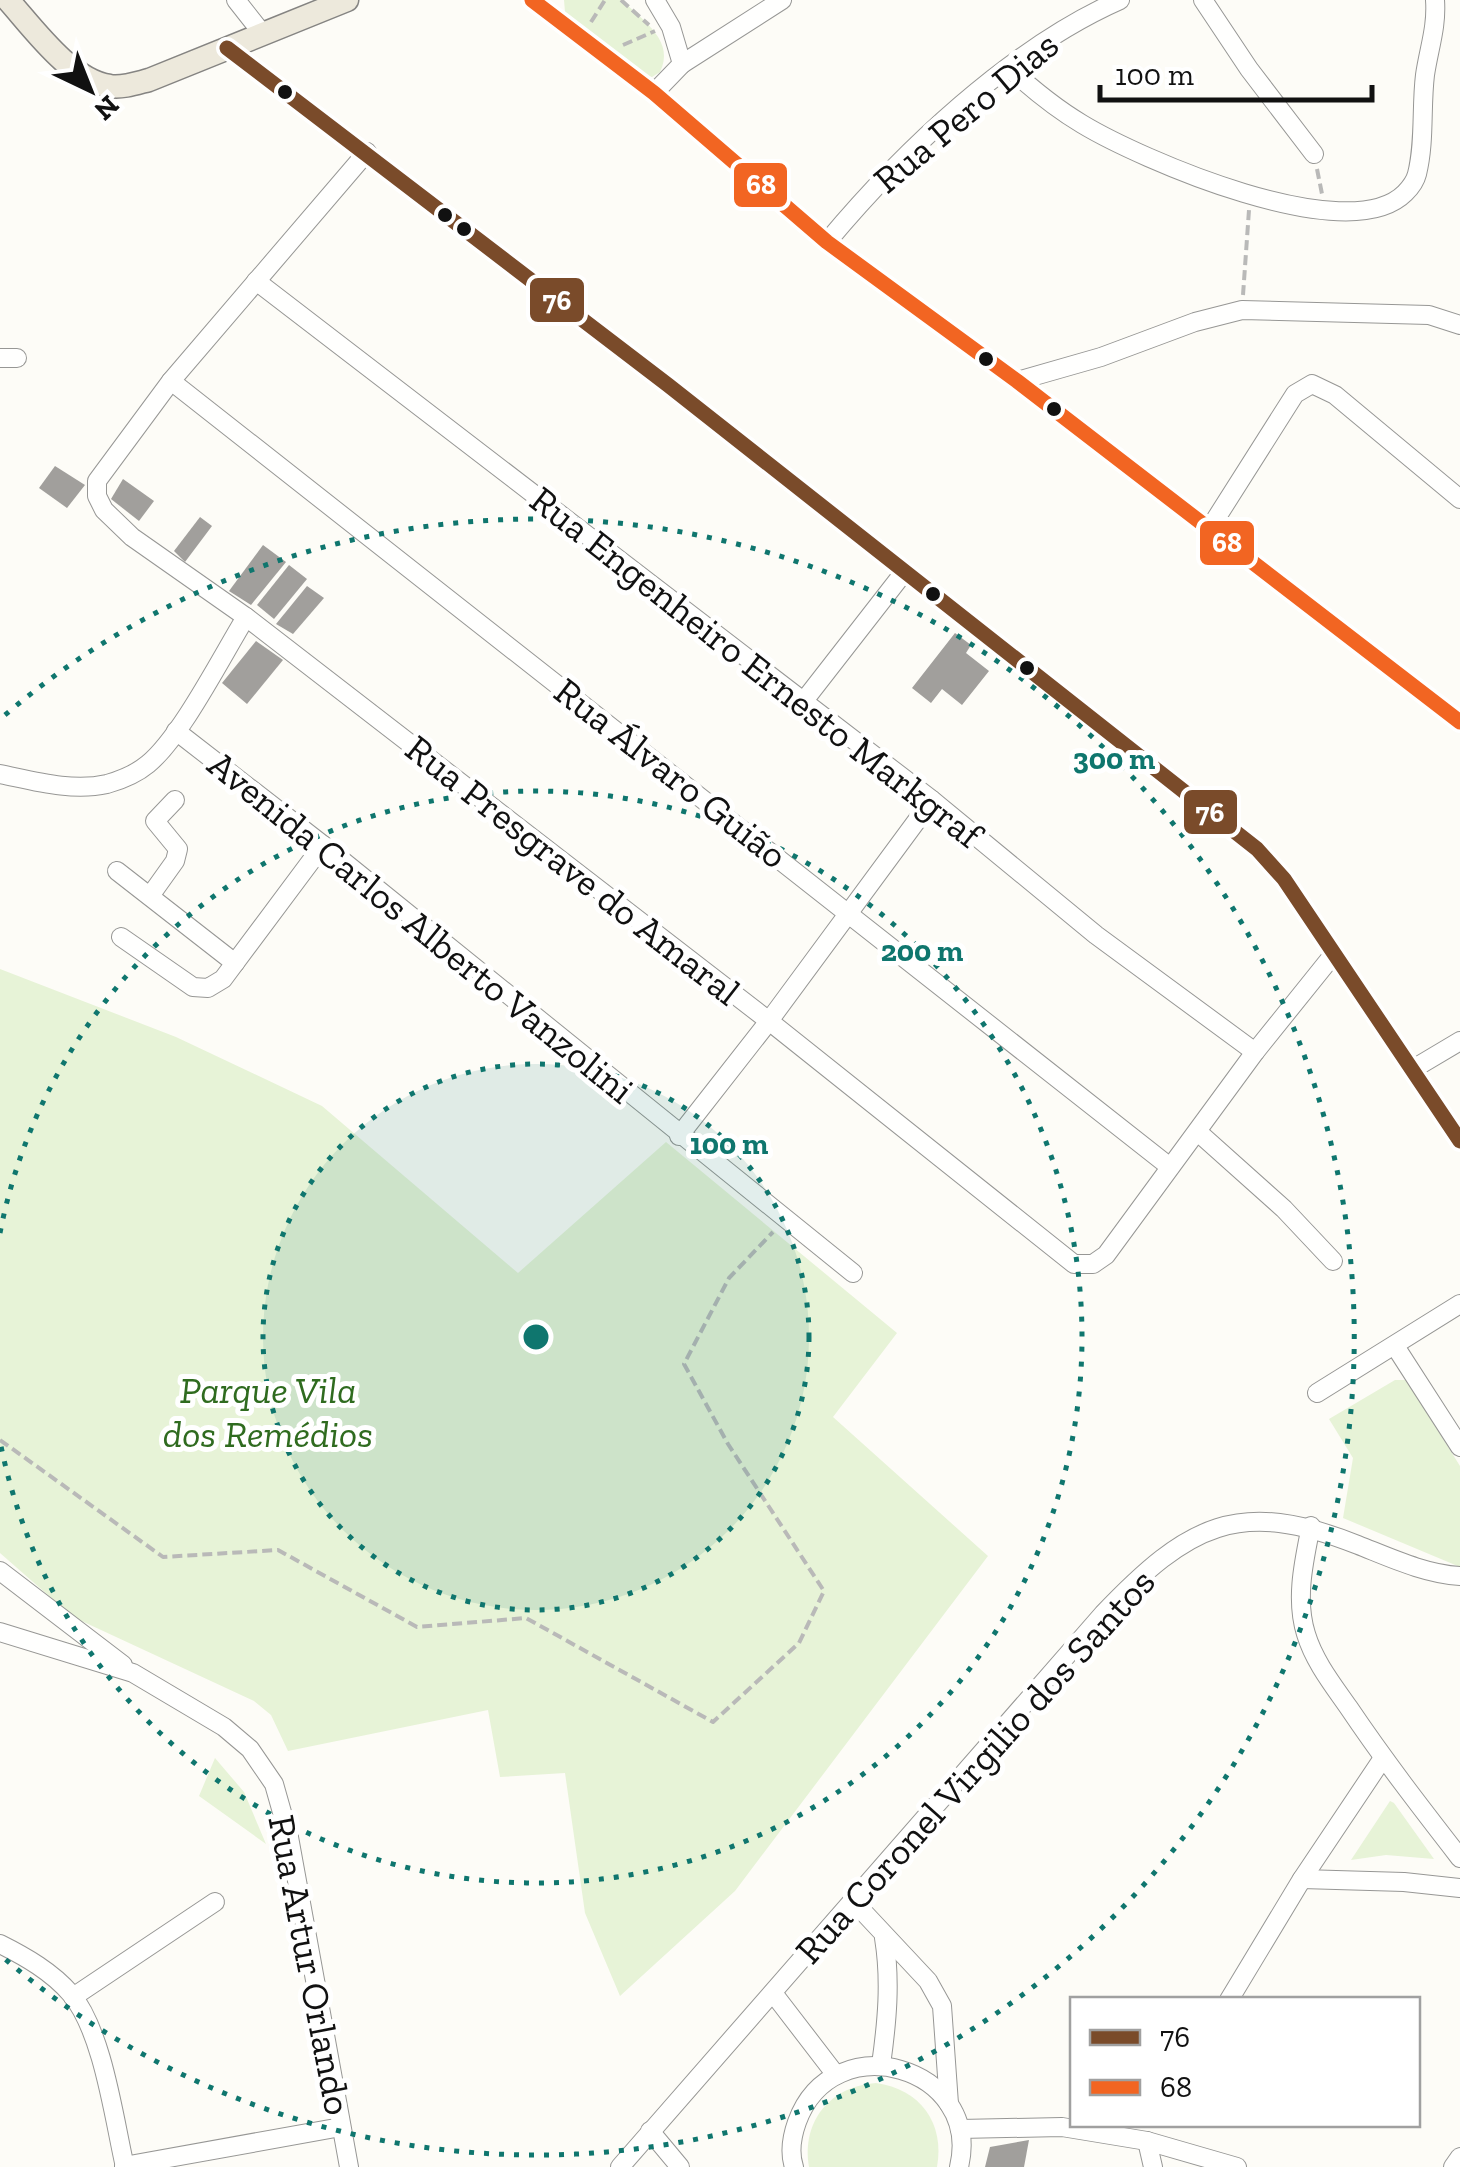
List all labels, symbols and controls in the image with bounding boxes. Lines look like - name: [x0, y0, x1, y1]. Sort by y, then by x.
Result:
- street label: Rua Pero Dias: [864, 21, 1068, 203]
- north arrow: [40, 40, 140, 140]
- scale bar: [1100, 40, 1372, 102]
- text: 100 m: [1115, 57, 1194, 93]
- unlabelled marker: [275, 82, 295, 102]
- text: N: [88, 89, 126, 127]
- line badge: 68: [732, 161, 789, 209]
- text: 68: [746, 168, 776, 201]
- unlabelled marker: [435, 205, 455, 225]
- unlabelled marker: [454, 219, 474, 239]
- line badge: 76: [528, 276, 586, 324]
- text: 76: [543, 284, 571, 317]
- unlabelled marker: [976, 349, 996, 369]
- unlabelled marker: [1044, 399, 1064, 419]
- street label: Rua Engenheiro Ernesto Markgraf: [521, 476, 993, 859]
- line badge: 68: [1198, 519, 1256, 567]
- text: 68: [1212, 526, 1242, 559]
- unlabelled marker: [923, 584, 943, 604]
- unlabelled marker: [1017, 658, 1037, 678]
- street label: Rua Álvaro Guião: [545, 668, 797, 878]
- street label: Rua Presgrave do Amaral: [397, 725, 749, 1015]
- street label: Avenida Carlos Alberto Vanzolini: [199, 741, 643, 1113]
- text: 300 m: [1073, 741, 1155, 777]
- line badge: 76: [1182, 788, 1239, 836]
- text: 76: [1196, 796, 1224, 829]
- text: 200 m: [881, 933, 963, 969]
- text: 100 m: [690, 1126, 768, 1162]
- centre of rings: [518, 1319, 554, 1355]
- park label: Parque Vila dos Remédios: [163, 1367, 373, 1457]
- street label: Rua Coronel Virgilio dos Santos: [785, 1559, 1165, 1973]
- street label: Rua Artur Orlando: [258, 1811, 362, 2119]
- legend: [1070, 1997, 1420, 2127]
- text: 76: [1160, 2019, 1190, 2055]
- text: 68: [1160, 2069, 1192, 2105]

